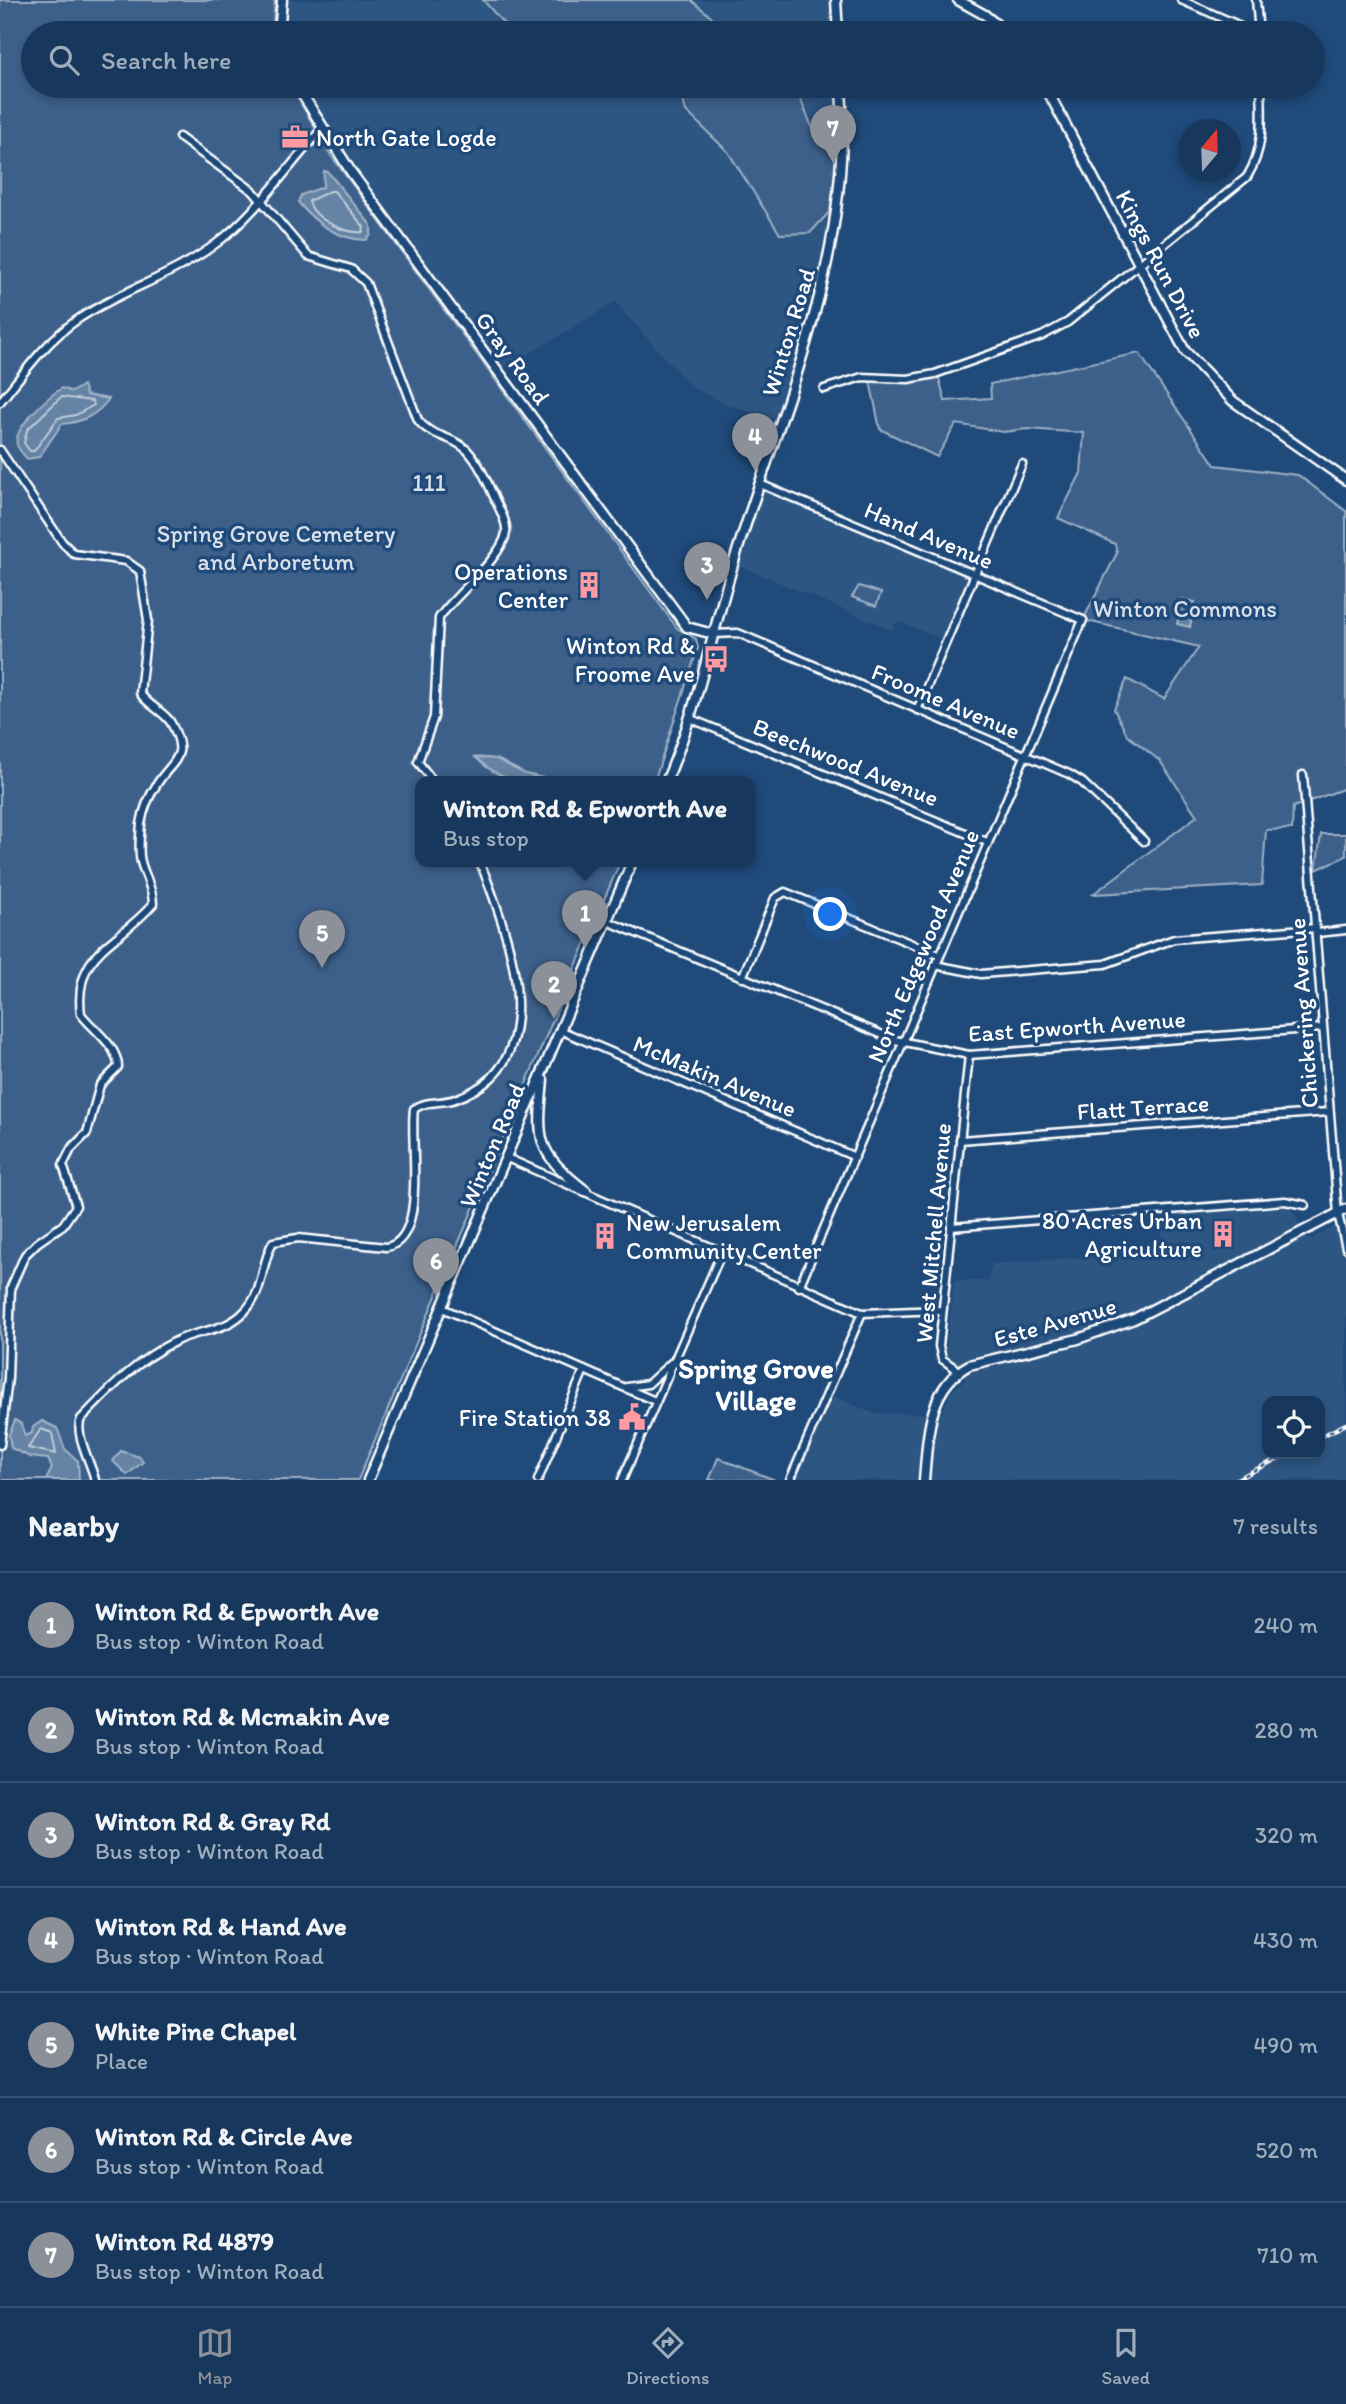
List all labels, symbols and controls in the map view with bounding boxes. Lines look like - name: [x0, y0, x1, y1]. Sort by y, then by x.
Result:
- search box: [21, 21, 1325, 98]
- icon: search: [45, 41, 83, 79]
- text: Search here: [101, 44, 231, 76]
- pin: 7: [810, 105, 856, 163]
- north arrow: [1178, 119, 1241, 182]
- office icon: North Gate Logde: [280, 122, 310, 152]
- place label: North Gate Logde: [316, 123, 497, 152]
- street label: Kings Run Drive: [1110, 185, 1212, 343]
- street label: Winton Road: [755, 264, 821, 400]
- street label: Gray Road: [470, 306, 556, 410]
- pin: 4: [732, 413, 778, 471]
- park label: 111: [412, 468, 446, 497]
- street label: Hand Avenue: [860, 495, 998, 575]
- park label: Spring Grove Cemetery and Arboretum: [157, 519, 395, 576]
- pin: 3: [684, 542, 730, 600]
- place label: Operations Center: [454, 557, 568, 614]
- building icon: Operations Center: [574, 570, 604, 600]
- park label: Winton Commons: [1093, 594, 1277, 623]
- place label: Winton Rd & Froome Ave: [566, 631, 695, 688]
- bus stop icon: Winton Rd & Froome Ave: [701, 644, 731, 674]
- street label: Froome Avenue: [867, 657, 1025, 745]
- street label: Beechwood Avenue: [749, 712, 943, 812]
- popup: [415, 776, 755, 867]
- text: Winton Rd & Epworth Ave: [443, 792, 727, 824]
- text: Bus stop: [443, 824, 529, 852]
- street label: North Edgewood Avenue: [861, 825, 985, 1067]
- pin: 1: [562, 890, 608, 948]
- your location: [813, 897, 847, 931]
- pin: 5: [299, 910, 345, 968]
- street label: Chickering Avenue: [1282, 917, 1324, 1109]
- pin: 2: [531, 961, 577, 1019]
- street label: East Epworth Avenue: [967, 1004, 1187, 1048]
- street label: McMakin Avenue: [629, 1029, 801, 1123]
- street label: Winton Road: [453, 1078, 531, 1212]
- street label: Flatt Terrace: [1076, 1088, 1210, 1126]
- street label: West Mitchell Avenue: [909, 1122, 957, 1344]
- place label: 80 Acres Urban Agriculture: [1042, 1206, 1202, 1263]
- place label: New Jerusalem Community Center: [626, 1208, 822, 1265]
- building icon: 80 Acres Urban Agriculture: [1208, 1219, 1238, 1249]
- building icon: New Jerusalem Community Center: [590, 1221, 620, 1251]
- pin: 6: [413, 1238, 459, 1296]
- street label: Este Avenue: [990, 1291, 1120, 1353]
- district label: Spring Grove Village: [678, 1351, 834, 1417]
- map controls: [1262, 1396, 1325, 1459]
- button: locate: [1262, 1396, 1325, 1459]
- public building icon: Fire Station 38: [617, 1402, 647, 1432]
- place label: Fire Station 38: [459, 1403, 611, 1432]
- text: Nearby: [28, 1507, 119, 1544]
- text: 7 results: [1233, 1512, 1318, 1540]
- text: Winton Rd & Epworth Ave: [95, 1595, 379, 1627]
- text: 1: [46, 1611, 56, 1639]
- text: 240 m: [1253, 1611, 1318, 1639]
- text: Bus stop · Winton Road: [95, 1627, 324, 1655]
- text: Winton Rd & Mcmakin Ave: [95, 1700, 390, 1732]
- text: 2: [45, 1716, 57, 1744]
- text: 280 m: [1255, 1716, 1318, 1744]
- text: Bus stop · Winton Road: [95, 1732, 324, 1760]
- text: Winton Rd & Gray Rd: [95, 1805, 330, 1837]
- text: 3: [45, 1821, 57, 1849]
- text: 320 m: [1255, 1821, 1318, 1849]
- text: Bus stop · Winton Road: [95, 1837, 324, 1865]
- text: Winton Rd & Hand Ave: [95, 1910, 347, 1942]
- text: 4: [44, 1926, 58, 1954]
- text: 430 m: [1253, 1926, 1318, 1954]
- text: Bus stop · Winton Road: [95, 1942, 324, 1970]
- text: White Pine Chapel: [95, 2015, 296, 2047]
- text: 5: [45, 2031, 57, 2059]
- text: 490 m: [1253, 2031, 1318, 2059]
- text: Place: [95, 2047, 148, 2075]
- text: Winton Rd & Circle Ave: [95, 2120, 353, 2152]
- text: 6: [45, 2136, 57, 2164]
- text: 520 m: [1255, 2136, 1318, 2164]
- text: Bus stop · Winton Road: [95, 2152, 324, 2180]
- text: Winton Rd 4879: [95, 2225, 274, 2257]
- text: 7: [45, 2241, 57, 2269]
- text: 710 m: [1257, 2241, 1318, 2269]
- text: Bus stop · Winton Road: [95, 2257, 324, 2285]
- tab: Map: [196, 2324, 234, 2389]
- tab: Directions: [626, 2324, 710, 2389]
- tab: Saved: [1102, 2324, 1150, 2389]

